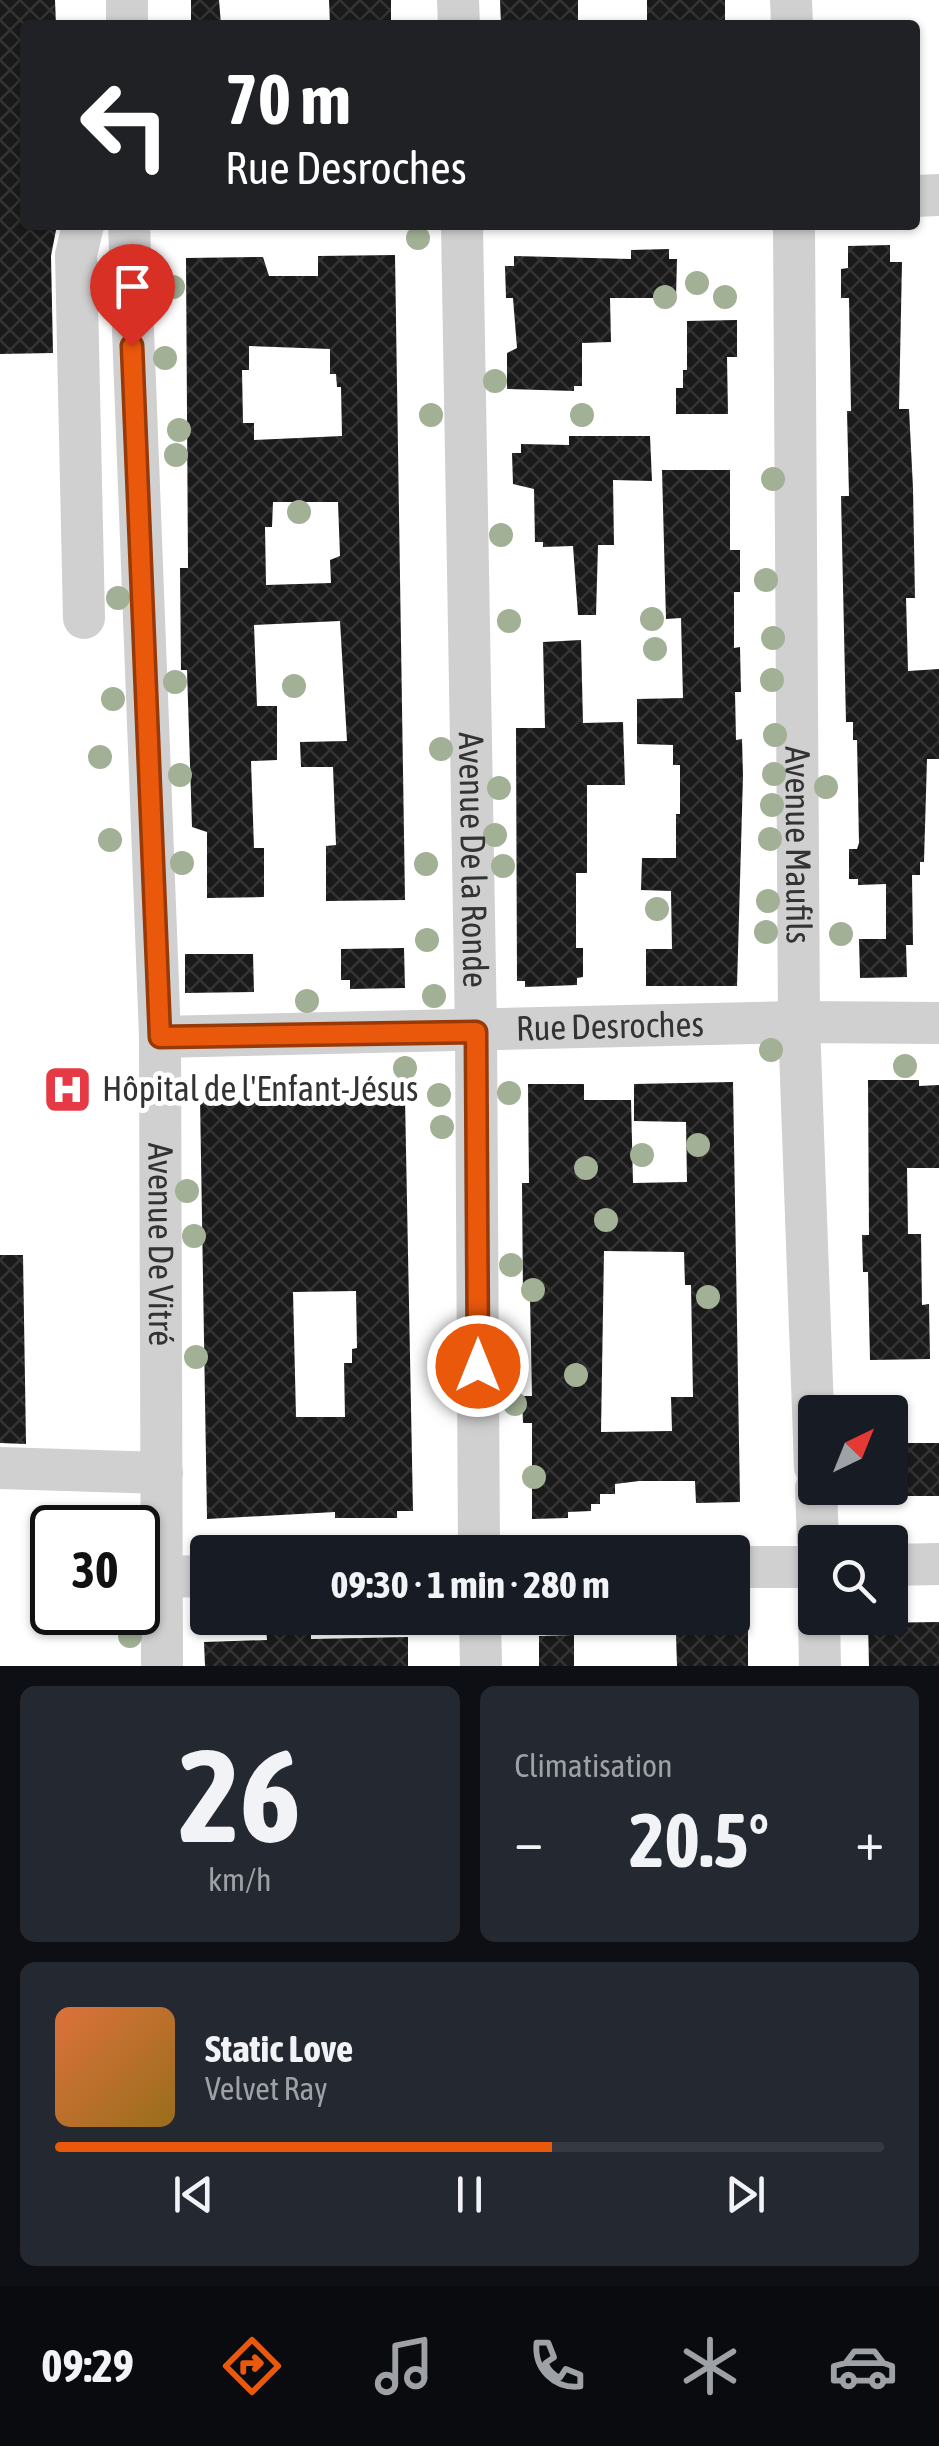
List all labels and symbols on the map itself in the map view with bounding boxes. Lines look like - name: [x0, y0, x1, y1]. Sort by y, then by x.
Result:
- pin: [90, 244, 175, 347]
- street label: Avenue De la Ronde: [452, 732, 496, 988]
- street label: Avenue Maufils: [778, 746, 820, 944]
- street label: Rue Desroches: [515, 1003, 704, 1048]
- hospital icon: Hôpital de l'Enfant-Jésus: [41, 1063, 93, 1115]
- place label: Hôpital de l'Enfant-Jésus: [102, 1068, 418, 1108]
- street label: Avenue De Vitré: [141, 1143, 182, 1346]
- position arrow: [426, 1314, 530, 1418]
- north arrow: [798, 1395, 908, 1505]
- speed limit sign: 30: [30, 1505, 160, 1635]

